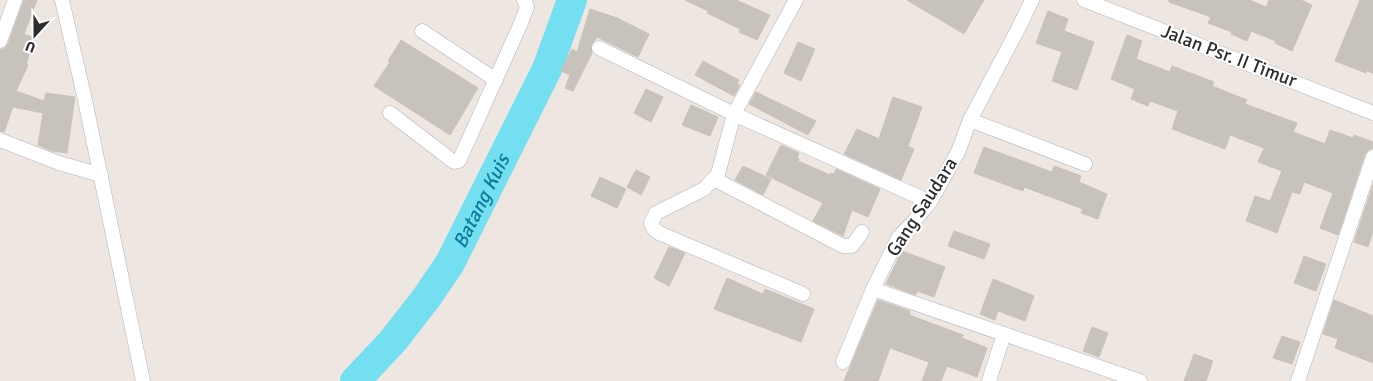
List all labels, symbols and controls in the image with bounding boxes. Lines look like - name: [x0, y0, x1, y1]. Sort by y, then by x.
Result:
- north arrow: [10, 10, 60, 60]
- street label: Jalan Psr. II Timur: [1158, 19, 1300, 93]
- text: U: [23, 37, 38, 56]
- water label: Batang Kuis: [447, 148, 516, 252]
- street label: Gang Saudara: [881, 153, 963, 261]

